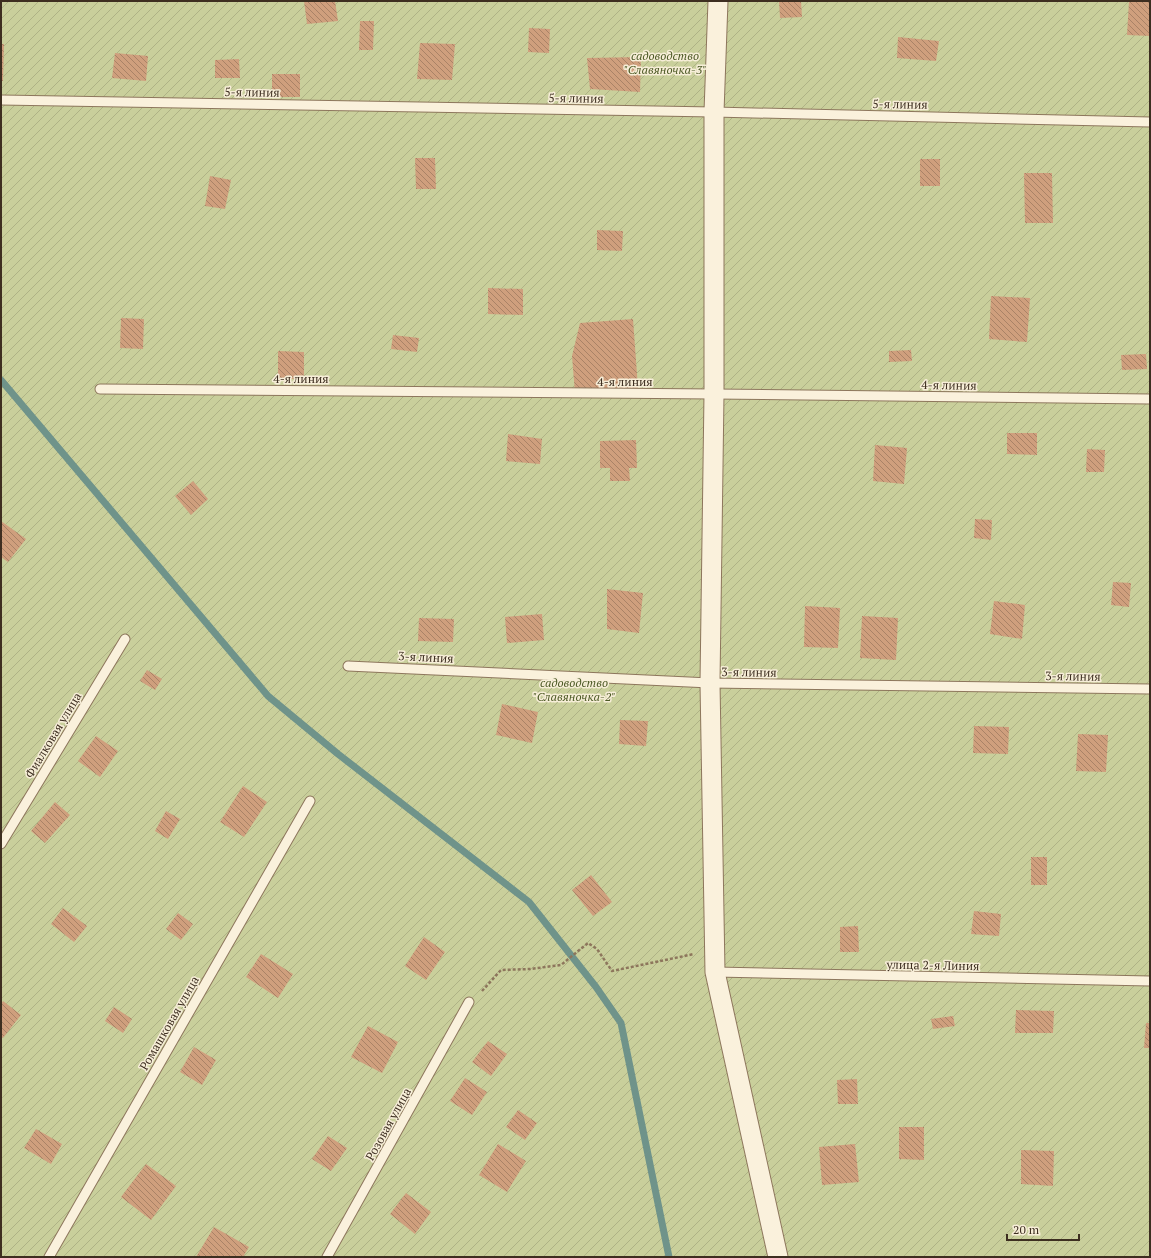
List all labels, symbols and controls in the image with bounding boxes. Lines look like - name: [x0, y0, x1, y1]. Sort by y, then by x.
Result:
- park label: садоводство "Славяночка-3": [624, 48, 706, 77]
- street label: 5-я линия: [224, 84, 280, 100]
- street label: 5-я линия: [548, 90, 604, 106]
- street label: 5-я линия: [872, 96, 928, 112]
- street label: 4-я линия: [273, 371, 329, 386]
- street label: 4-я линия: [597, 374, 653, 389]
- street label: 4-я линия: [921, 377, 977, 393]
- street label: 3-я линия: [398, 648, 454, 666]
- street label: 3-я линия: [721, 664, 777, 680]
- street label: 3-я линия: [1045, 668, 1101, 684]
- park label: садоводство "Славяночка-2": [533, 675, 615, 704]
- street label: Фиалковая улица: [22, 690, 84, 780]
- street label: улица 2-я Линия: [885, 957, 980, 973]
- street label: Ромашковая улица: [136, 973, 202, 1073]
- street label: Розовая улица: [362, 1085, 414, 1163]
- scale bar: [1007, 1216, 1079, 1242]
- text: 20 m: [1013, 1222, 1040, 1237]

